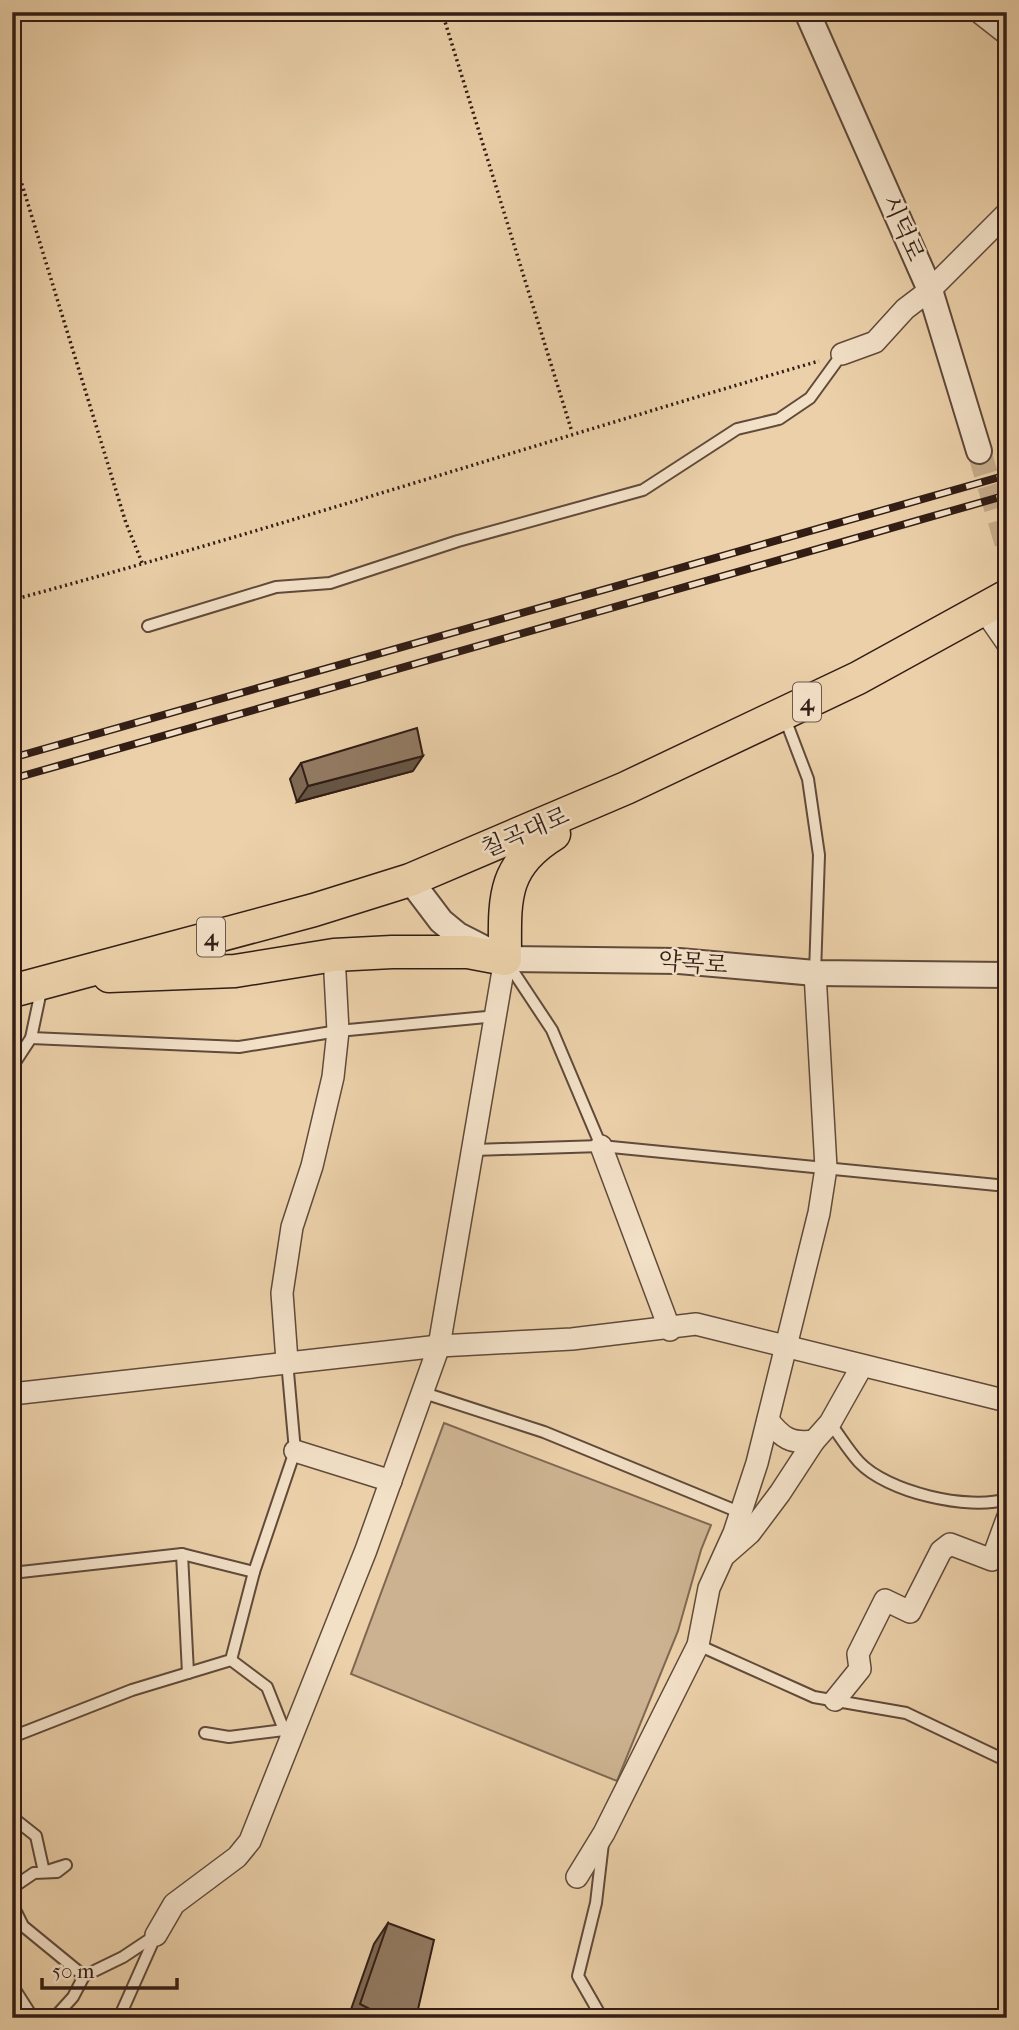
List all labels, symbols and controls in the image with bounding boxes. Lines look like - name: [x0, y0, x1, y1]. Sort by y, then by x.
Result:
- street label: 시덕로: [876, 191, 930, 265]
- road number: 4: [793, 682, 821, 722]
- street label: 칠곡대로: [477, 801, 573, 863]
- road number: 4: [197, 918, 225, 956]
- street label: 약목로: [657, 947, 729, 979]
- scale bar: [42, 1946, 177, 1990]
- text: 50 m: [52, 1959, 95, 1983]

